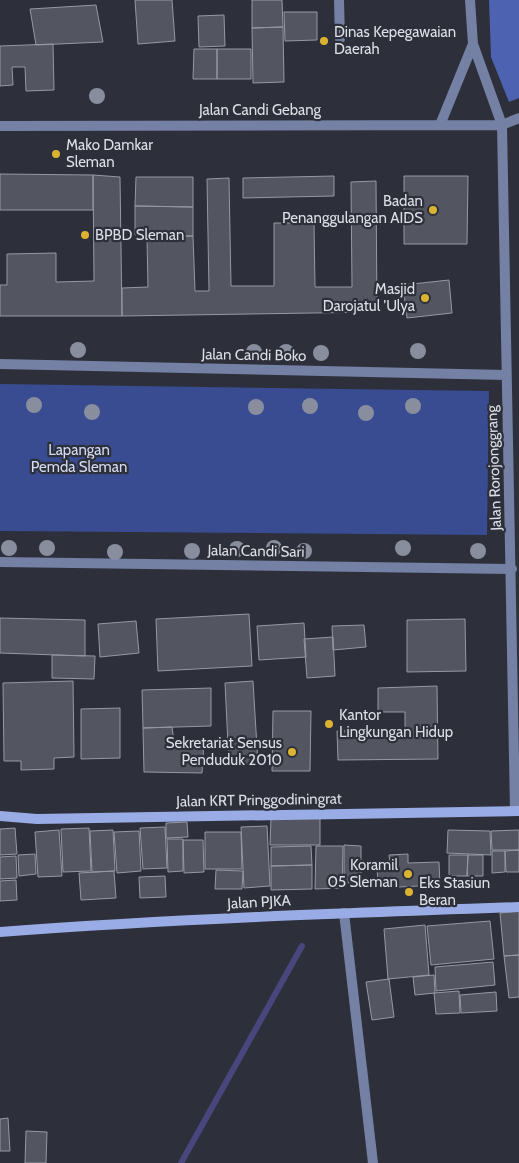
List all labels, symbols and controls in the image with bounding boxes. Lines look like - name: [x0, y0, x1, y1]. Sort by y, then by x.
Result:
- place label: Dinas Kepegawaian Daerah: [334, 23, 456, 58]
- marker: Dinas Kepegawaian Daerah: [318, 35, 330, 47]
- street label: Jalan Candi Gebang: [198, 101, 322, 119]
- place label: Mako Damkar Sleman: [66, 136, 153, 171]
- marker: Mako Damkar Sleman: [50, 148, 62, 160]
- place label: Badan Penanggulangan AIDS: [282, 192, 423, 227]
- marker: Badan Penanggulangan AIDS: [427, 204, 439, 216]
- place label: BPBD Sleman: [95, 226, 184, 244]
- marker: BPBD Sleman: [79, 229, 91, 241]
- place label: Masjid Darojatul 'Ulya: [323, 280, 416, 315]
- marker: Masjid Darojatul 'Ulya: [419, 292, 431, 304]
- street label: Jalan Candi Boko: [200, 345, 307, 365]
- street label: Jalan Rorojonggrang: [483, 404, 505, 532]
- park label: Lapangan Pemda Sleman: [31, 441, 127, 476]
- street label: Jalan Candi Sari: [206, 541, 305, 561]
- place label: Kantor Lingkungan Hidup: [339, 706, 453, 741]
- marker: Kantor Lingkungan Hidup: [323, 718, 335, 730]
- place label: Sekretariat Sensus Penduduk 2010: [166, 734, 282, 769]
- marker: Sekretariat Sensus Penduduk 2010: [286, 746, 298, 758]
- street label: Jalan KRT Pringgodiningrat: [175, 790, 342, 810]
- place label: Koramil 05 Sleman: [327, 856, 398, 891]
- marker: Koramil 05 Sleman: [402, 868, 414, 880]
- place label: Eks Stasiun Beran: [419, 874, 490, 909]
- marker: Eks Stasiun Beran: [403, 886, 415, 898]
- street label: Jalan PJKA: [226, 891, 292, 913]

